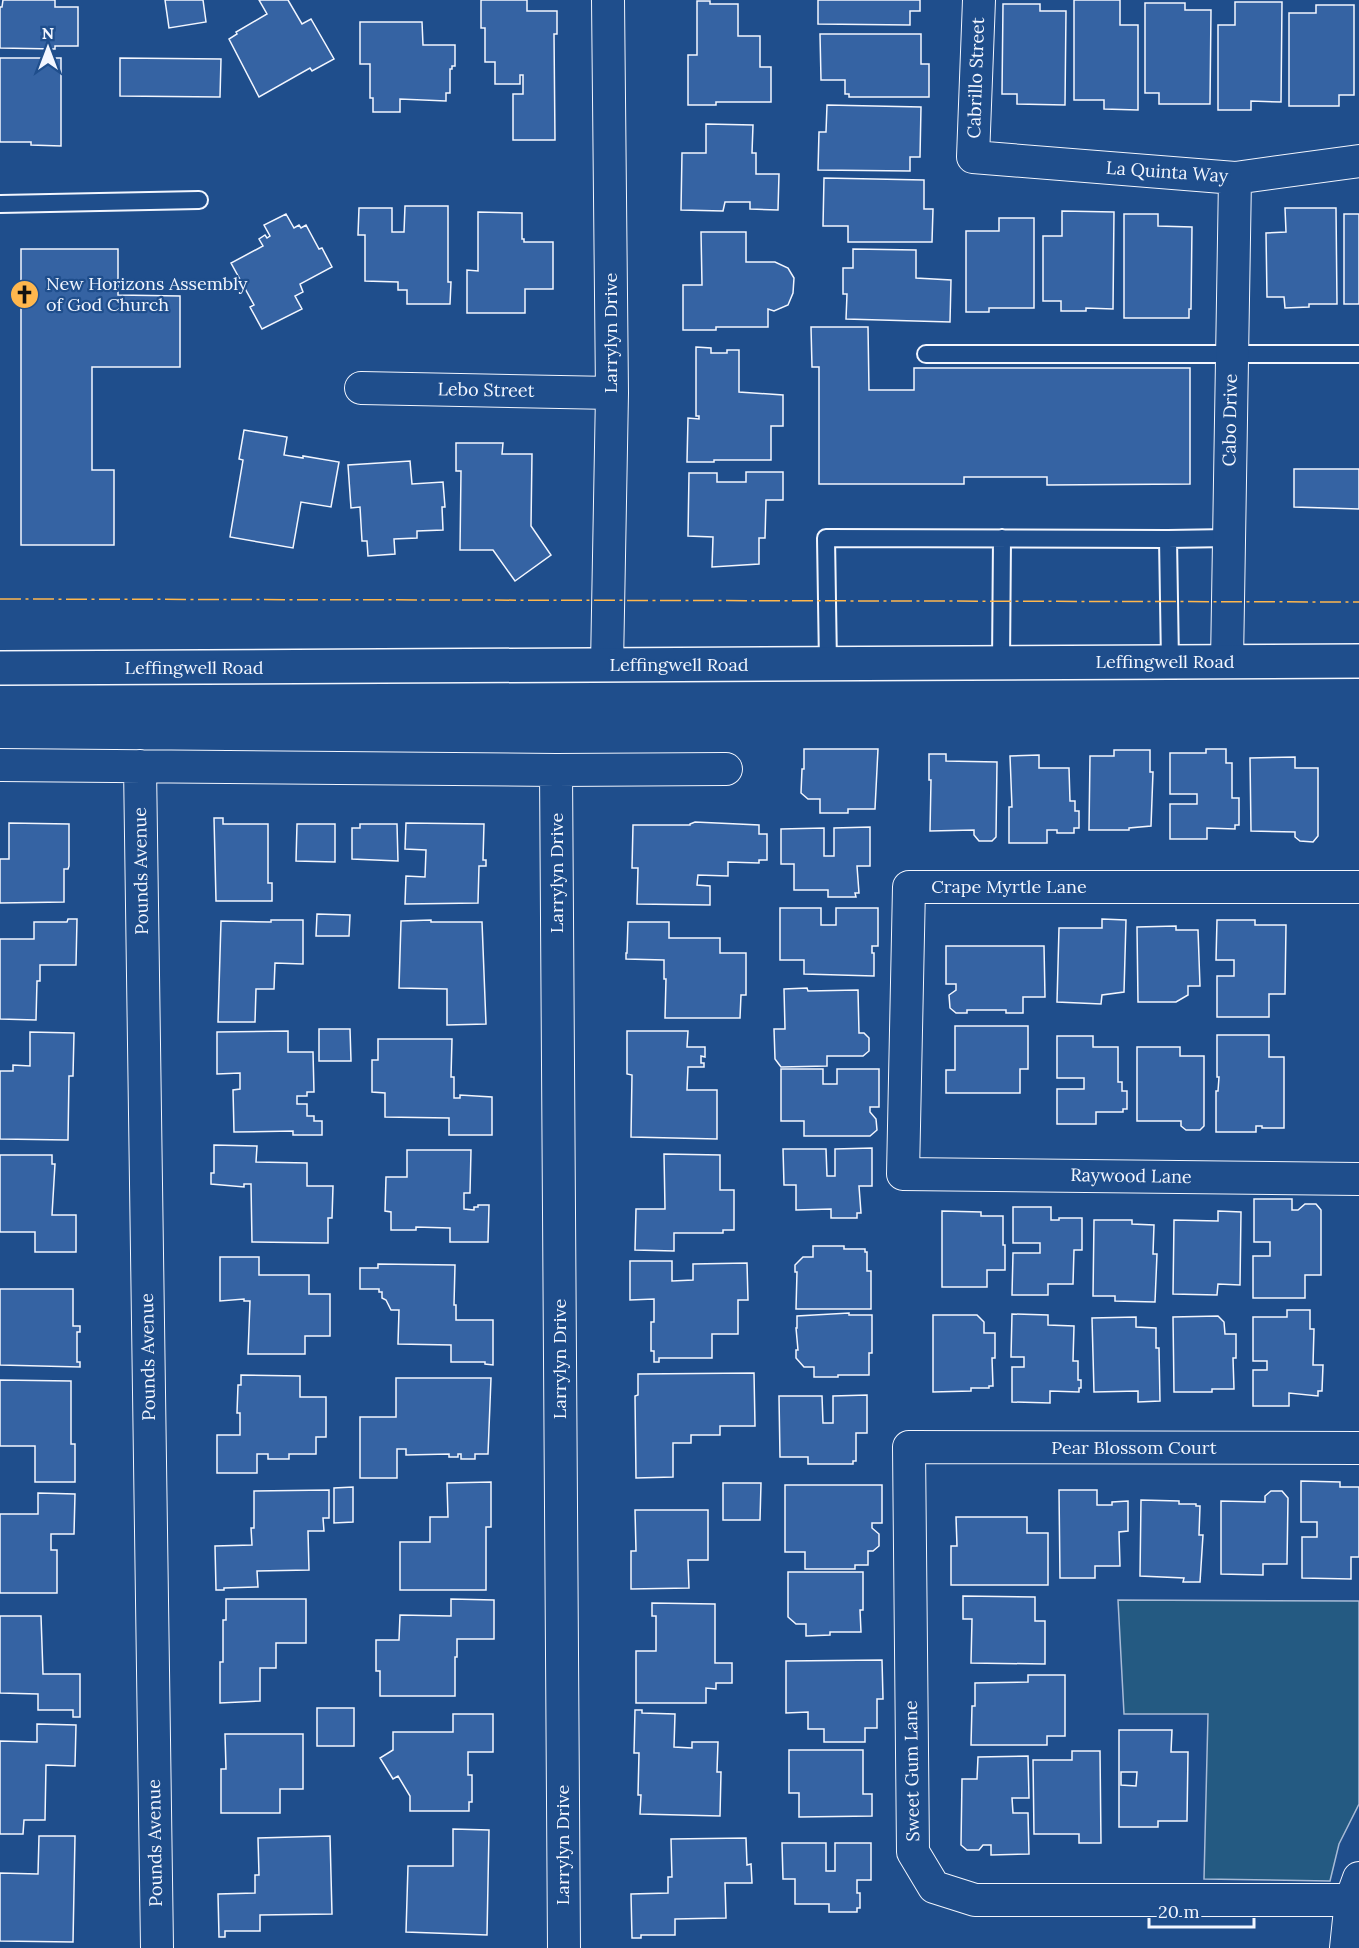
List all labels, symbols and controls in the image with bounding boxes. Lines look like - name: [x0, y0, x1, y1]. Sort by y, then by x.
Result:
- street label: Cabrillo Street: [962, 17, 989, 139]
- north arrow: [18, 18, 78, 78]
- text: N: [42, 23, 54, 43]
- street label: La Quinta Way: [1105, 156, 1229, 187]
- place label: New Horizons Assembly of God Church: [46, 272, 248, 316]
- street label: Larrylyn Drive: [599, 273, 622, 393]
- church icon: New Horizons Assembly of God Church: [9, 278, 41, 310]
- street label: Cabo Drive: [1217, 373, 1242, 467]
- street label: Lebo Street: [437, 377, 535, 402]
- street label: Leffingwell Road: [1096, 650, 1235, 673]
- street label: Leffingwell Road: [610, 653, 749, 676]
- street label: Leffingwell Road: [125, 656, 264, 679]
- street label: Pounds Avenue: [128, 807, 153, 935]
- street label: Larrylyn Drive: [545, 813, 568, 933]
- street label: Crape Myrtle Lane: [931, 875, 1087, 898]
- street label: Raywood Lane: [1070, 1163, 1192, 1188]
- street label: Pounds Avenue: [135, 1293, 160, 1421]
- street label: Larrylyn Drive: [548, 1299, 571, 1419]
- street label: Pear Blossom Court: [1051, 1436, 1217, 1459]
- street label: Sweet Gum Lane: [899, 1700, 924, 1842]
- street label: Pounds Avenue: [142, 1779, 167, 1907]
- street label: Larrylyn Drive: [551, 1785, 574, 1905]
- scale bar: [1149, 1891, 1254, 1929]
- text: 20 m: [1158, 1900, 1200, 1923]

